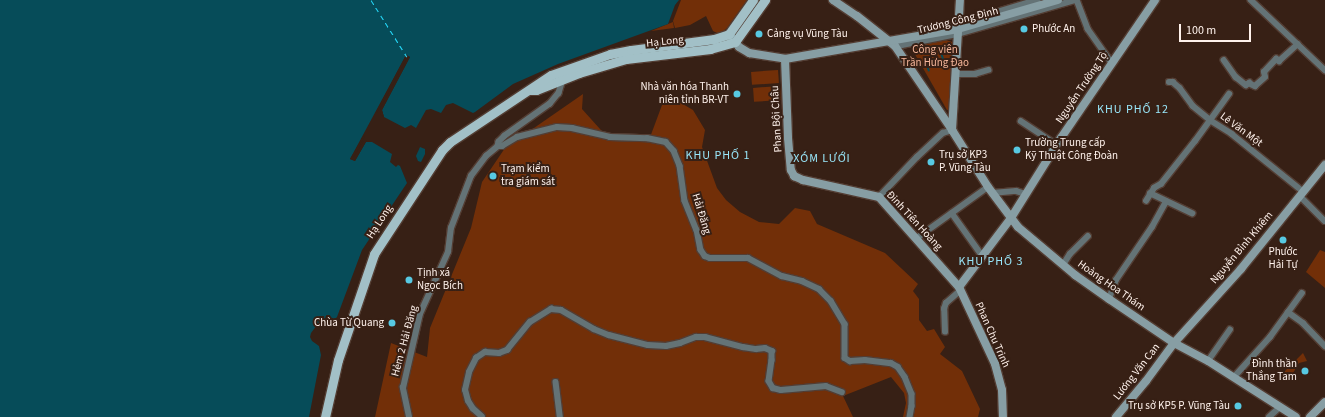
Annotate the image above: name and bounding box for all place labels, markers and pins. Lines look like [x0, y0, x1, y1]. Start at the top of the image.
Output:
place label: Phước An [1032, 22, 1075, 36]
marker: Phước An [1019, 24, 1029, 34]
place label: Cảng vụ Vũng Tàu [767, 27, 848, 41]
marker: Cảng vụ Vũng Tàu [754, 29, 764, 39]
place label: Nhà văn hóa Thanh niên tỉnh BR-VT [641, 81, 729, 107]
marker: Nhà văn hóa Thanh niên tỉnh BR-VT [732, 89, 742, 99]
place label: Trường Trung cấp Kỹ Thuật Công Đoàn [1025, 137, 1118, 163]
marker: Trường Trung cấp Kỹ Thuật Công Đoàn [1012, 145, 1022, 155]
place label: Trụ sở KP3 P. Vũng Tàu [939, 149, 991, 175]
marker: Trụ sở KP3 P. Vũng Tàu [926, 157, 936, 167]
place label: Trạm kiểm tra giám sát [501, 163, 555, 189]
marker: Trạm kiểm tra giám sát [488, 171, 498, 181]
marker: Phước Hải Tự [1278, 235, 1288, 245]
place label: Phước Hải Tự [1268, 246, 1298, 272]
place label: Tịnh xá Ngọc Bích [417, 267, 463, 293]
marker: Tịnh xá Ngọc Bích [404, 275, 414, 285]
place label: Chùa Từ Quang [314, 316, 384, 330]
marker: Chùa Từ Quang [387, 318, 397, 328]
place label: Đình thần Thắng Tam [1246, 358, 1297, 384]
marker: Đình thần Thắng Tam [1300, 366, 1310, 376]
place label: Trụ sở KP5 P. Vũng Tàu [1128, 399, 1230, 413]
marker: Trụ sở KP5 P. Vũng Tàu [1233, 401, 1243, 411]

